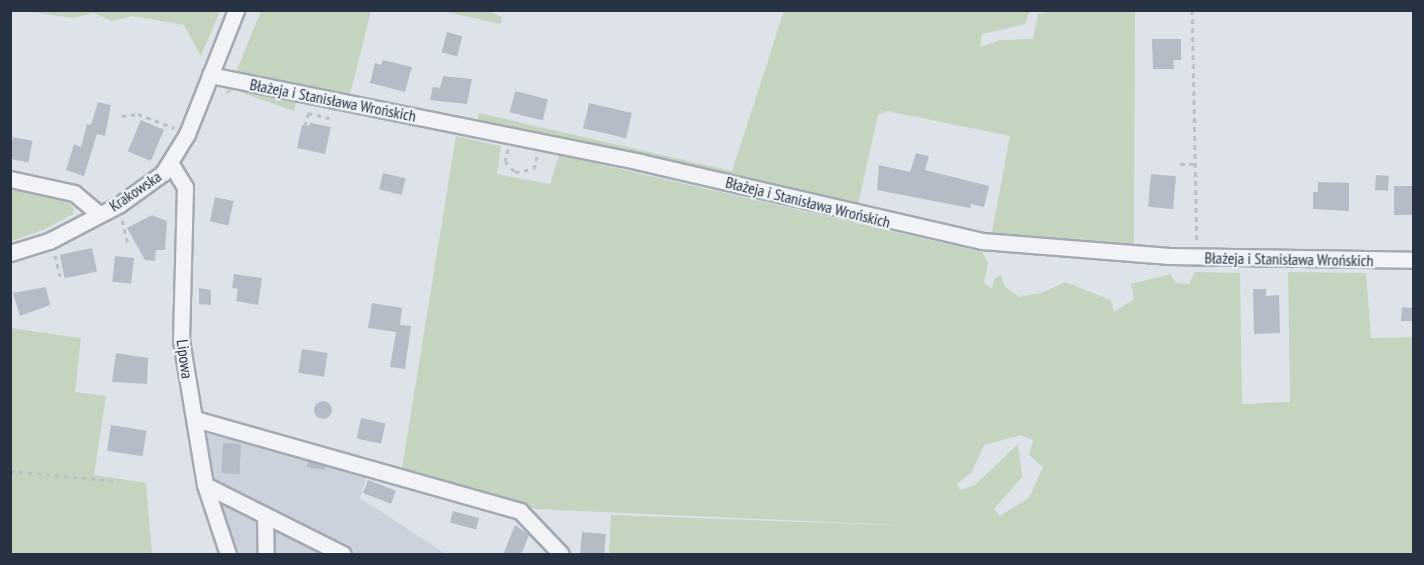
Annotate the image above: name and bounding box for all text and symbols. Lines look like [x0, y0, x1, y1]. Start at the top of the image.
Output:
street label: Błażeja i Stanisława Wrońskich [248, 74, 418, 126]
street label: Krakowska [105, 167, 165, 215]
street label: Błażeja i Stanisława Wrońskich [724, 172, 892, 232]
street label: Błażeja i Stanisława Wrońskich [1204, 248, 1374, 270]
street label: Lipowa [173, 338, 197, 380]

